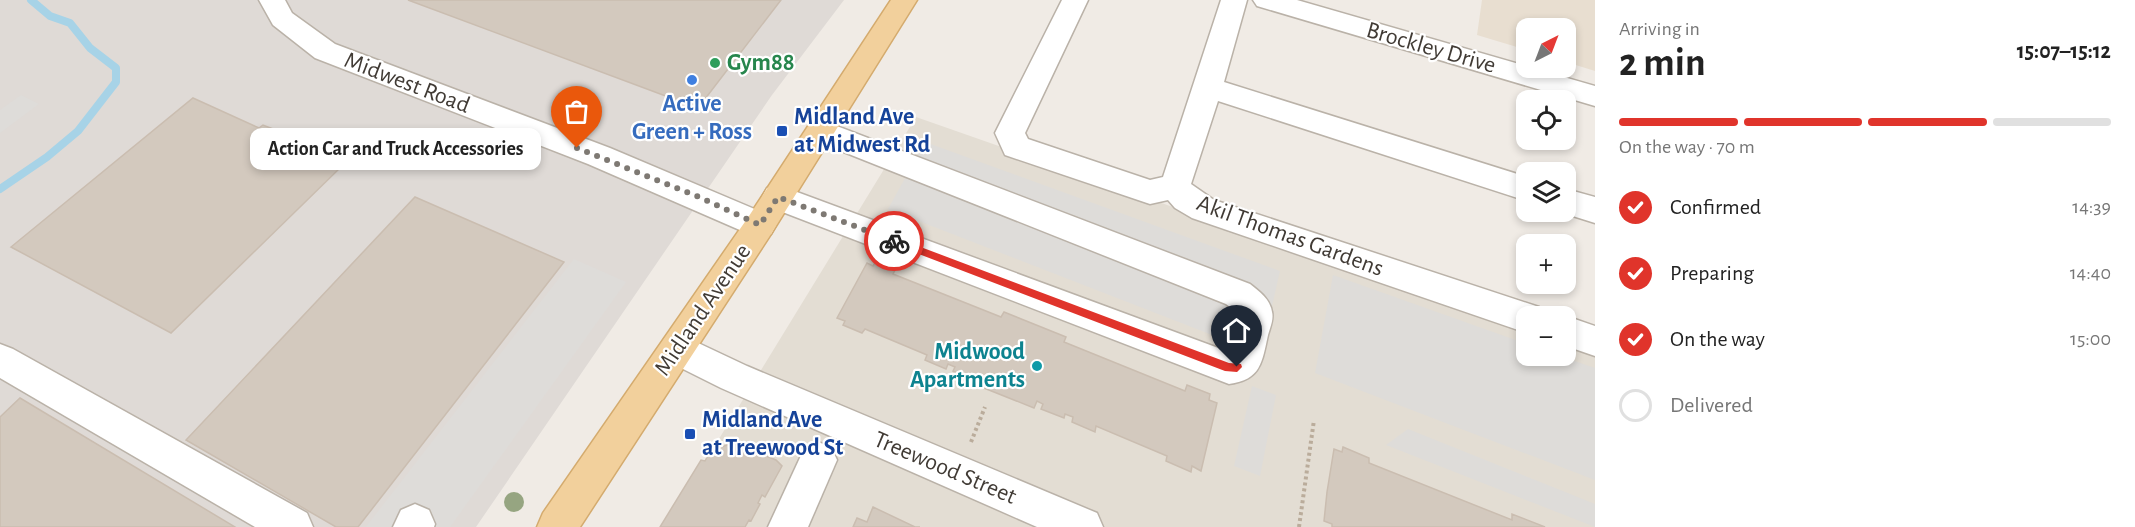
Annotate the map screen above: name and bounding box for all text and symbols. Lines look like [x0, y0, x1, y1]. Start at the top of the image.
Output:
street label: Brockley Drive [1364, 18, 1498, 78]
north arrow [1516, 18, 1576, 78]
map controls [1516, 18, 1576, 366]
text: Arriving in [1619, 19, 1700, 39]
text: 15:07–15:12 [2017, 40, 2111, 62]
text: 2 min [1619, 44, 1706, 83]
street label: Midwest Road [341, 48, 473, 118]
place label: Gym88 [727, 51, 795, 75]
marker: Gym88 [708, 56, 722, 70]
marker: Active Green + Ross [685, 73, 699, 87]
pin [551, 86, 602, 148]
button: locate [1516, 90, 1576, 150]
place label: Active Green + Ross [632, 92, 752, 144]
icon: bag [560, 95, 593, 128]
place label: Midland Ave at Midwest Rd [794, 105, 930, 157]
marker: Midland Ave at Midwest Rd [775, 124, 789, 138]
callout: Action Car and Truck Accessories [250, 127, 541, 169]
text: On the way · 70 m [1619, 137, 1755, 157]
text: Action Car and Truck Accessories [268, 139, 524, 159]
button: layers [1516, 162, 1576, 222]
street label: Akil Thomas Gardens [1193, 191, 1387, 281]
icon: check [1619, 191, 1652, 224]
text: Confirmed [1670, 196, 1761, 218]
text: 14:39 [2072, 197, 2111, 217]
courier [864, 211, 924, 271]
icon: bike [878, 225, 911, 258]
button: + [1516, 234, 1576, 294]
street label: Midland Avenue [650, 240, 756, 380]
icon: check [1619, 257, 1652, 290]
text: Preparing [1670, 262, 1754, 284]
text: 14:40 [2070, 263, 2111, 283]
pin [1211, 305, 1262, 367]
button: − [1516, 306, 1576, 366]
icon: home [1220, 314, 1253, 347]
icon: check [1619, 323, 1652, 356]
text: On the way [1670, 328, 1765, 350]
text: 15:00 [2070, 329, 2111, 349]
place label: Midwood Apartments [910, 340, 1025, 392]
marker: Midwood Apartments [1030, 359, 1044, 373]
text: Delivered [1670, 394, 1753, 416]
place label: Midland Ave at Treewood St [702, 408, 843, 460]
marker: Midland Ave at Treewood St [683, 427, 697, 441]
street label: Treewood Street [870, 427, 1020, 509]

